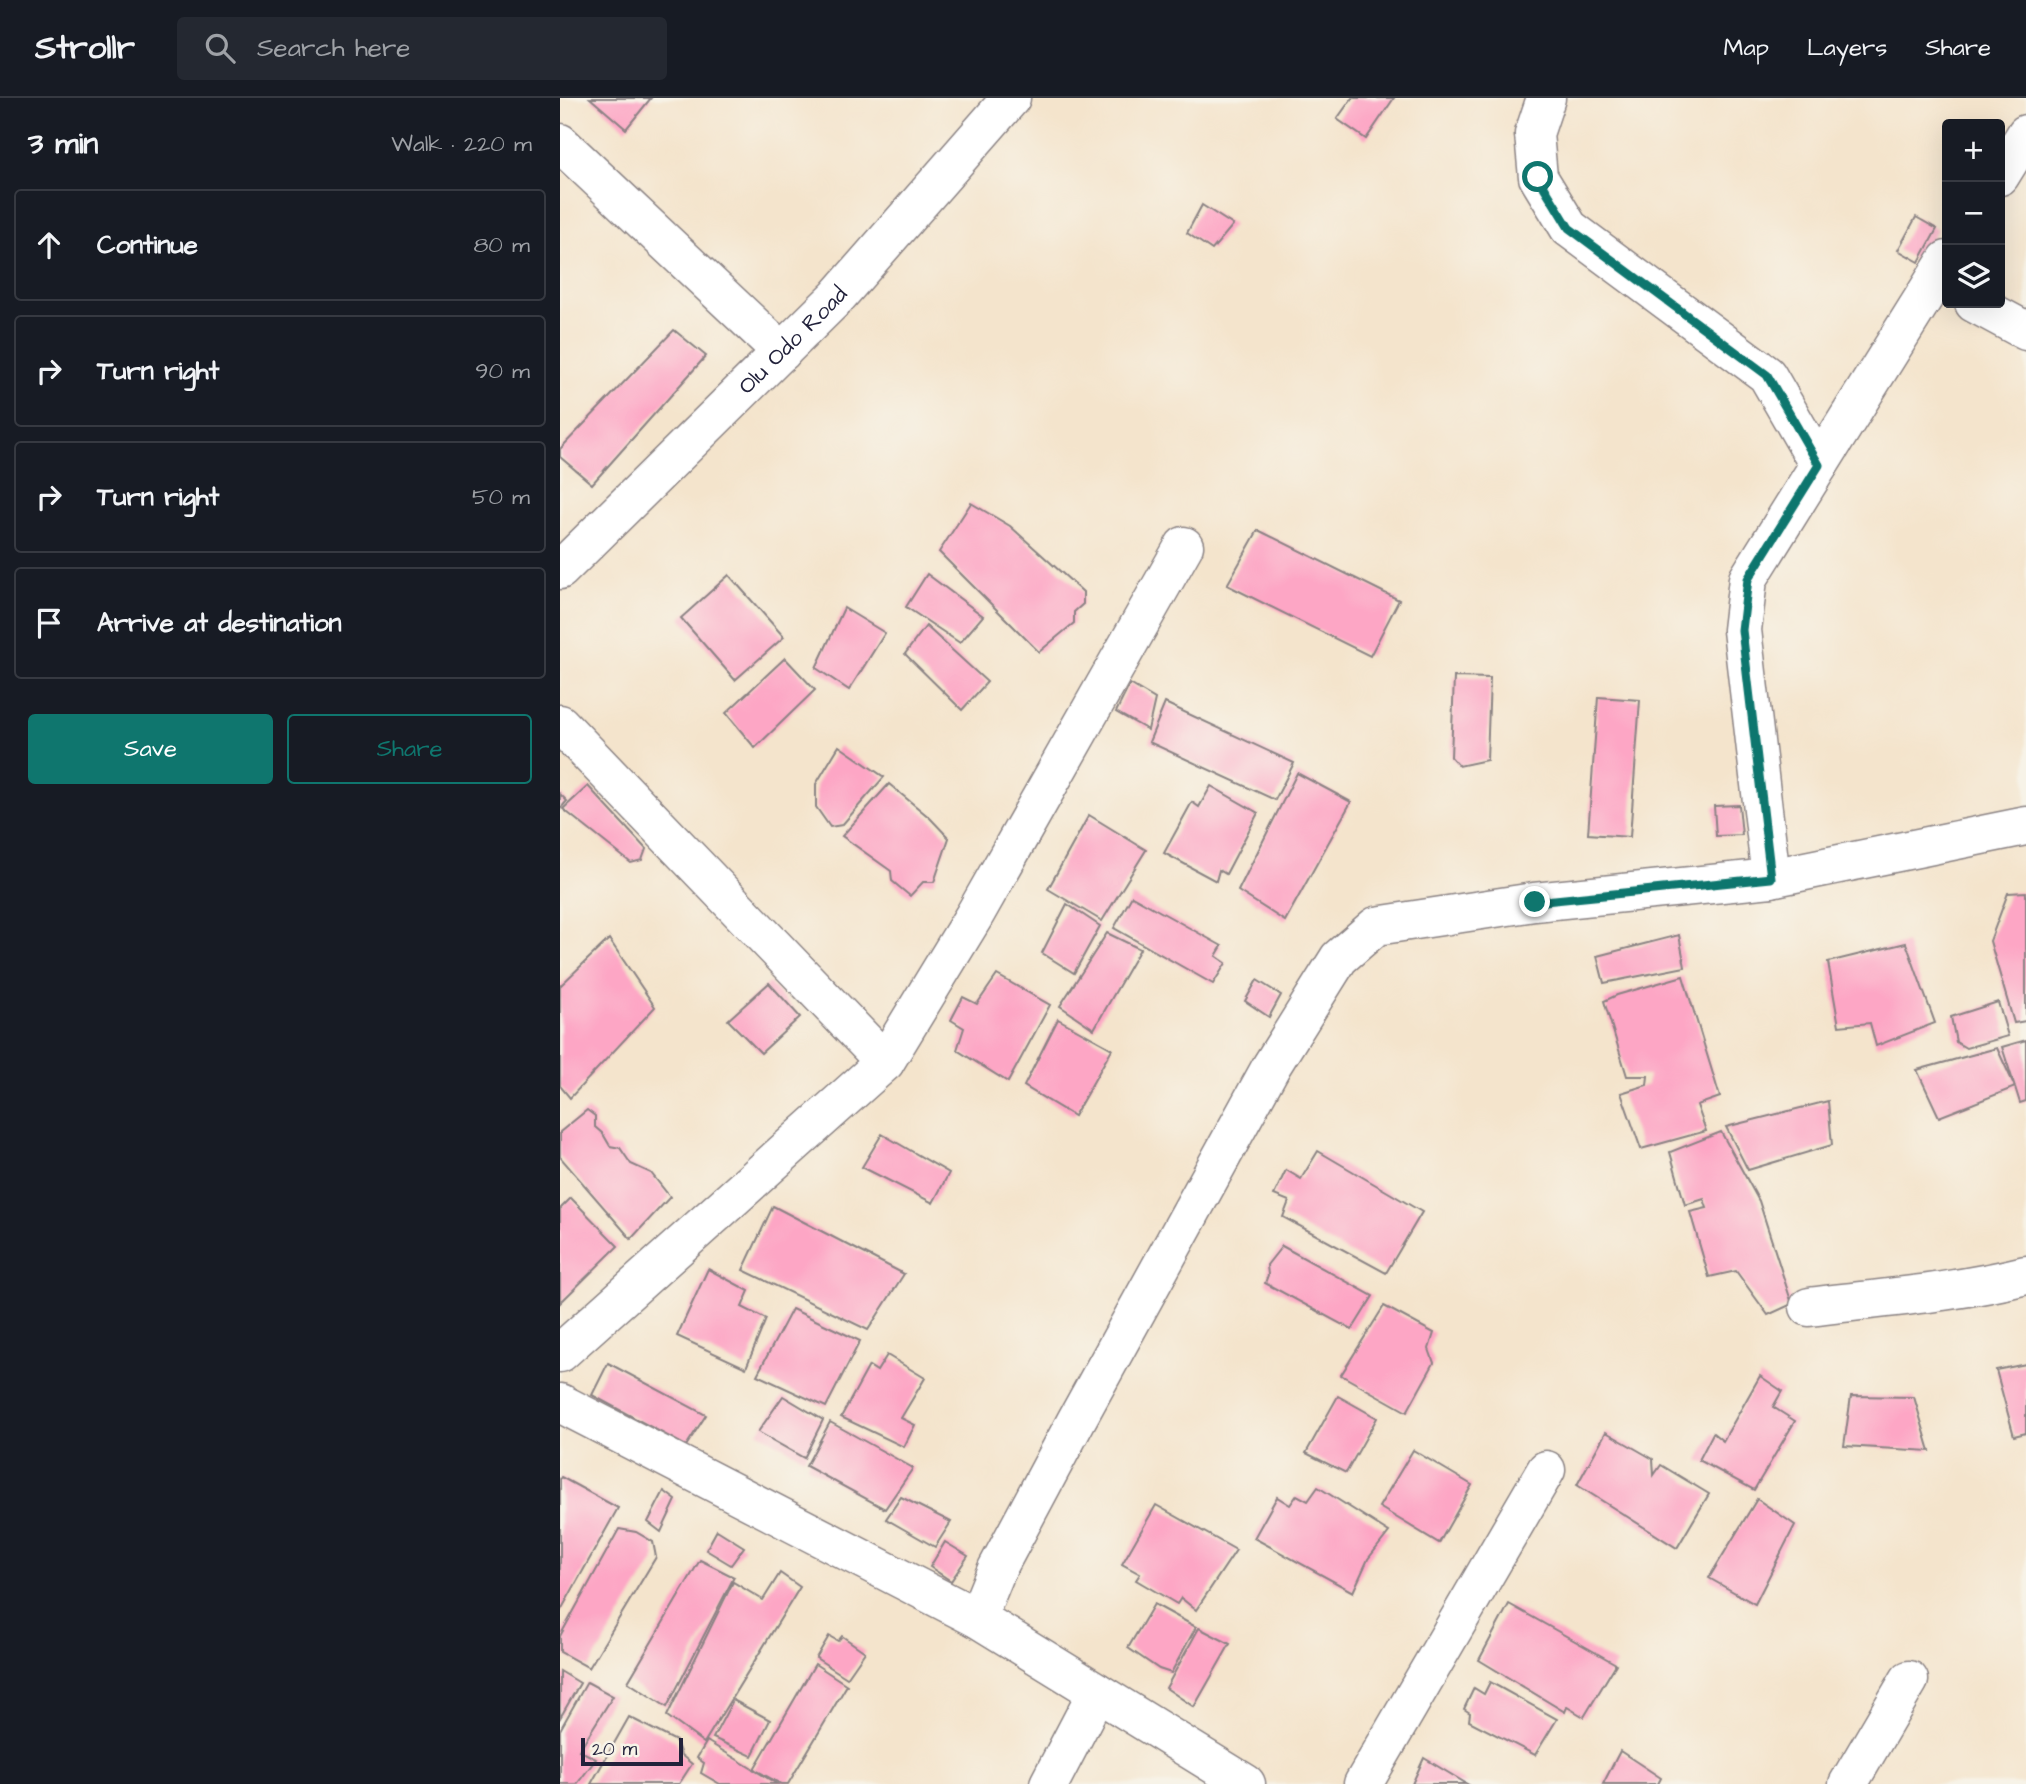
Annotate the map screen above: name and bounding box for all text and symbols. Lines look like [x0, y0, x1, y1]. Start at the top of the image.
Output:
search box [177, 17, 667, 80]
text: Strollr [35, 25, 135, 71]
icon: search [201, 29, 239, 67]
text: Search here [257, 30, 410, 66]
text: Map [1724, 31, 1769, 65]
text: Layers [1807, 31, 1887, 65]
text: Share [1925, 31, 1991, 65]
map controls [1942, 119, 2005, 308]
button: + [1942, 119, 2005, 182]
text: 3 min [28, 123, 98, 165]
text: Walk · 220 m [391, 128, 532, 160]
route start [1522, 161, 1553, 192]
button: − [1942, 182, 2005, 245]
icon: ahead [30, 226, 68, 264]
text: Continue [97, 227, 198, 263]
text: 80 m [473, 229, 530, 261]
button: layers [1942, 245, 2005, 308]
street label: Olu Odo Road [731, 279, 855, 402]
icon: right [30, 352, 68, 390]
text: Turn right [97, 353, 219, 389]
text: 90 m [475, 355, 530, 387]
icon: right [30, 478, 68, 516]
text: Turn right [97, 479, 219, 515]
text: 50 m [472, 481, 530, 513]
icon: arrive [30, 604, 68, 642]
text: Arrive at destination [97, 605, 342, 641]
button: Save [28, 714, 273, 784]
button: Share [287, 714, 532, 784]
route end [1519, 886, 1550, 917]
scale bar [581, 1735, 682, 1767]
text: 20 m [592, 1736, 637, 1763]

